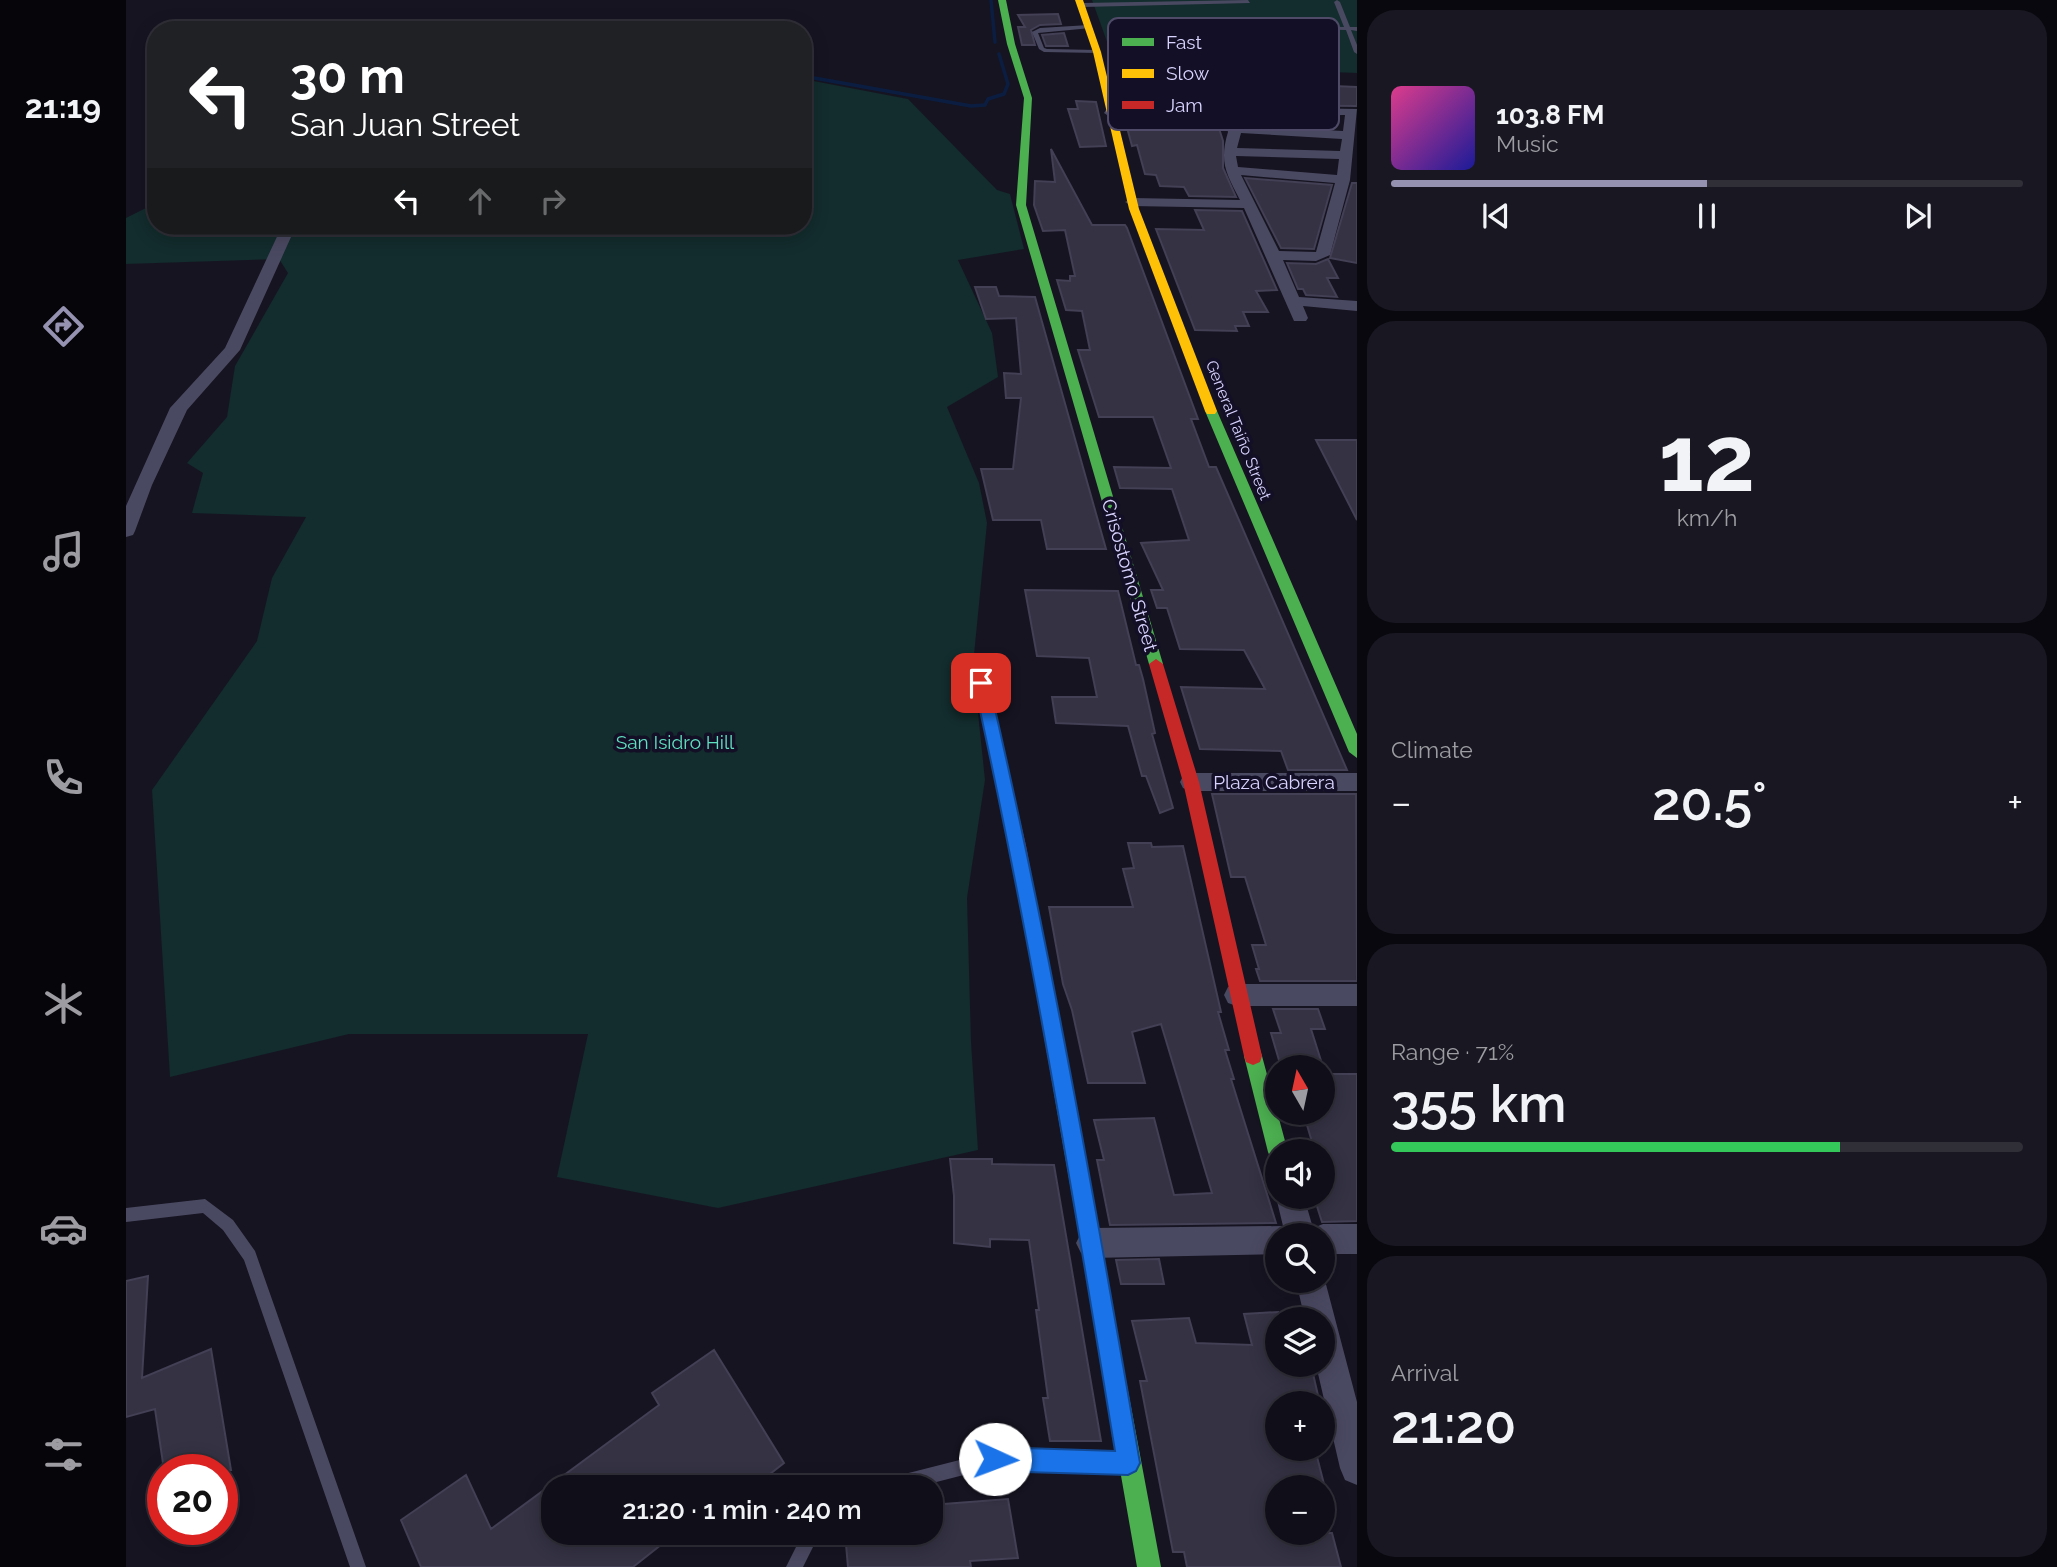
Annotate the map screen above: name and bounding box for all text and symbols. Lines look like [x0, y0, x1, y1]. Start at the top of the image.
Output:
legend [1108, 18, 1339, 130]
text: Fast [1166, 31, 1202, 53]
text: 30 m [290, 47, 405, 104]
icon: left [175, 49, 266, 140]
text: Slow [1166, 62, 1210, 84]
text: 21:19 [25, 88, 101, 125]
text: Jam [1166, 94, 1203, 116]
text: 103.8 FM [1496, 100, 1605, 130]
text: San Juan Street [290, 106, 520, 143]
text: Music [1496, 130, 1559, 157]
icon: left [388, 182, 426, 220]
icon: ahead [461, 182, 499, 220]
icon: right [534, 182, 572, 220]
icon: previous [1477, 197, 1515, 235]
icon: pause [1688, 197, 1726, 235]
icon: next [1899, 197, 1937, 235]
icon: directions [39, 302, 88, 351]
street label: General Taiño Street [1202, 358, 1275, 503]
text: 12 [1659, 405, 1755, 512]
street label: Crisostomo Street [1098, 496, 1162, 654]
text: km/h [1677, 504, 1737, 531]
icon: music [39, 527, 88, 576]
pin [951, 653, 1011, 713]
icon: arrive [962, 664, 1000, 702]
park label: San Isidro Hill [616, 731, 735, 753]
text: Climate [1391, 736, 1473, 763]
icon: phone [39, 753, 88, 802]
street label: Plaza Cabrera [1213, 771, 1335, 793]
text: 20.5° [1652, 771, 1767, 832]
text: − [1391, 780, 1411, 825]
text: + [2007, 780, 2023, 825]
icon: climate [39, 979, 88, 1028]
text: Range · 71% [1391, 1038, 1514, 1065]
north arrow [1265, 1055, 1335, 1125]
map controls [1265, 1055, 1335, 1545]
text: 355 km [1391, 1073, 1566, 1134]
button: sound [1265, 1139, 1335, 1209]
icon: car [39, 1204, 88, 1253]
button: search [1265, 1223, 1335, 1293]
button: layers [1265, 1307, 1335, 1377]
text: Arrival [1391, 1359, 1458, 1386]
button: + [1265, 1391, 1335, 1461]
text: 21:20 [1391, 1394, 1516, 1455]
position arrow [958, 1422, 1032, 1496]
icon: filters [39, 1430, 88, 1479]
speed limit sign: 20 [147, 1454, 238, 1545]
button: − [1265, 1475, 1335, 1545]
text: 21:20 · 1 min · 240 m [622, 1495, 862, 1525]

